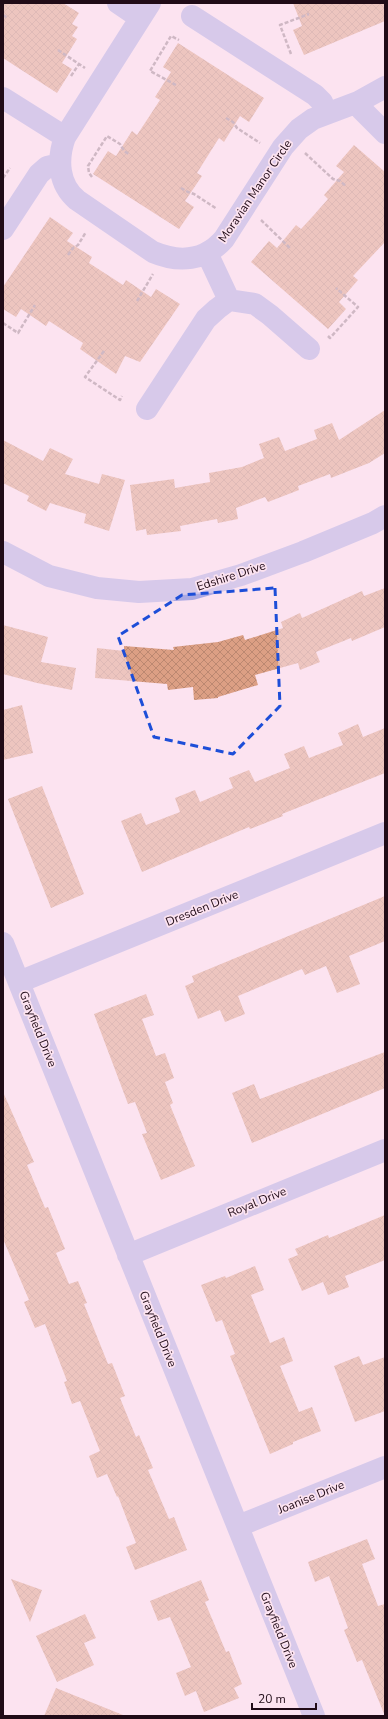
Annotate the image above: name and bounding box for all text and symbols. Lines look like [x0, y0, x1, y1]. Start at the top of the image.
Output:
street label: Moravian Manor Circle [215, 136, 295, 246]
street label: Edshire Drive [195, 557, 267, 595]
street label: Dresden Drive [163, 886, 241, 930]
street label: Grayfield Drive [15, 989, 61, 1069]
street label: Royal Drive [225, 1183, 289, 1221]
street label: Grayfield Drive [135, 1289, 181, 1369]
street label: Joanise Drive [275, 1476, 347, 1518]
street label: Grayfield Drive [256, 1590, 302, 1670]
scale bar [252, 1685, 316, 1711]
text: 20 m [258, 1691, 286, 1707]

